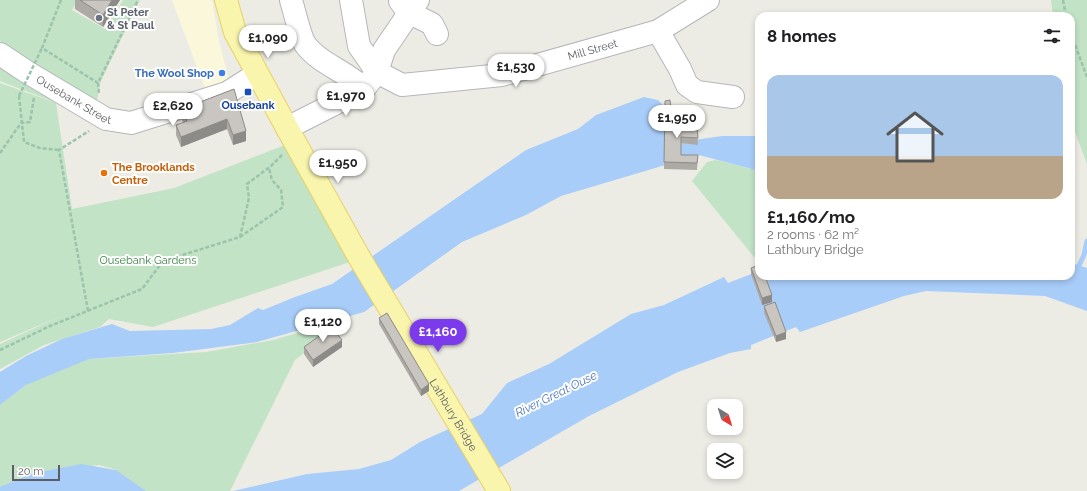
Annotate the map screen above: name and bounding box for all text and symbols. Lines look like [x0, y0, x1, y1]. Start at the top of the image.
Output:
place label: St Peter & St Paul [107, 6, 155, 32]
marker: St Peter & St Paul [94, 13, 104, 23]
pin: £1,090 [235, 25, 301, 59]
icon: filters [1041, 25, 1063, 47]
text: 8 homes [767, 26, 836, 46]
text: £1,090 [248, 30, 288, 45]
street label: Mill Street [566, 37, 619, 63]
pin: £1,530 [483, 54, 549, 88]
text: £1,530 [497, 59, 535, 74]
place label: The Wool Shop [135, 67, 214, 80]
marker: The Wool Shop [217, 68, 227, 78]
street label: Ousebank Street [34, 73, 112, 127]
pin: £1,970 [313, 83, 379, 117]
marker: Ousebank [243, 87, 253, 97]
text: £1,970 [326, 88, 366, 103]
pin: £2,620 [140, 93, 206, 127]
text: £2,620 [153, 98, 193, 113]
place label: Ousebank [221, 99, 275, 112]
icon: home [879, 101, 951, 173]
pin: £1,950 [644, 105, 710, 139]
text: £1,950 [657, 110, 697, 125]
pin: £1,950 [305, 150, 371, 184]
text: £1,950 [318, 155, 358, 170]
place label: The Brooklands Centre [112, 161, 195, 187]
marker: The Brooklands Centre [99, 168, 109, 178]
text: £1,160/mo [767, 207, 855, 227]
text: 2 rooms · 62 m² [767, 227, 859, 242]
text: Lathbury Bridge [767, 242, 864, 257]
park label: Ousebank Gardens [100, 254, 197, 267]
pin: £1,120 [290, 309, 356, 343]
text: £1,120 [304, 314, 342, 329]
pin: £1,160 [405, 319, 471, 353]
text: £1,160 [419, 324, 457, 339]
water label: River Great Ouse [513, 368, 600, 420]
street label: Lathbury Bridge [426, 377, 480, 454]
north arrow [707, 399, 743, 435]
map controls [707, 399, 743, 479]
button: layers [707, 443, 743, 479]
scale bar [12, 463, 60, 482]
text: 20 m [18, 465, 43, 478]

